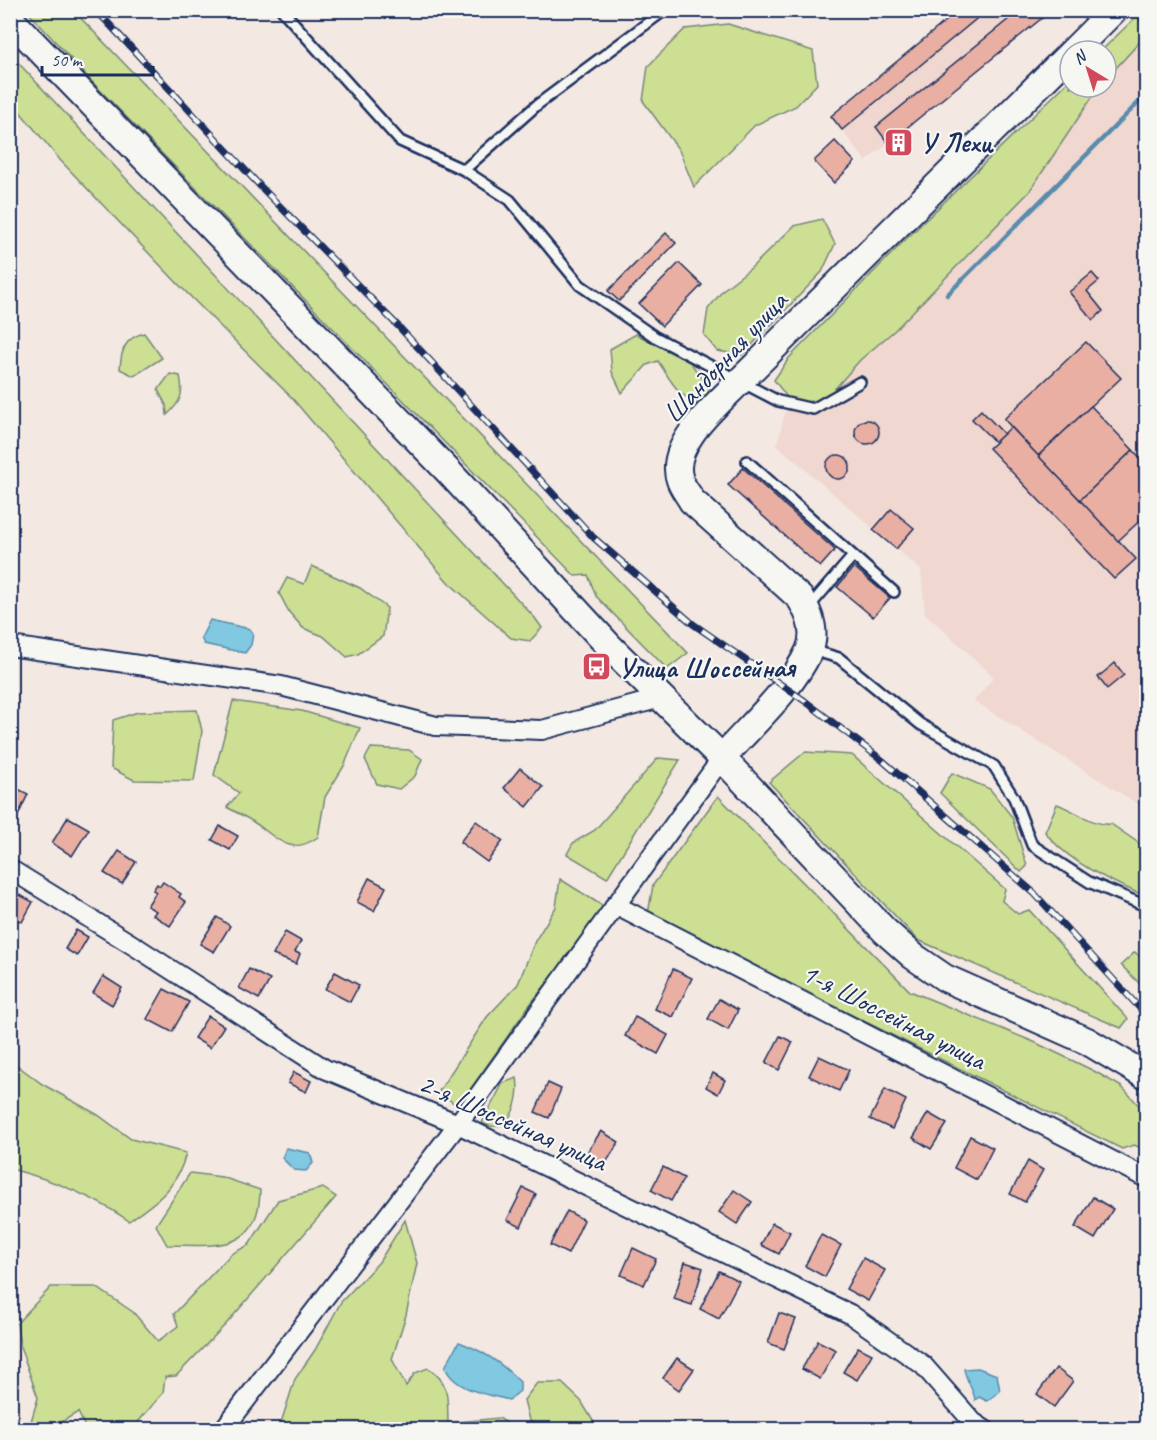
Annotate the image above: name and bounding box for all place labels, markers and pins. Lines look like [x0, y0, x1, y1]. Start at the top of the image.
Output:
place label: У Лехи [920, 125, 994, 160]
building icon: У Лехи [883, 126, 915, 158]
place label: Улица Шоссейная [618, 650, 797, 685]
bus stop icon: Улица Шоссейная [581, 651, 613, 683]

